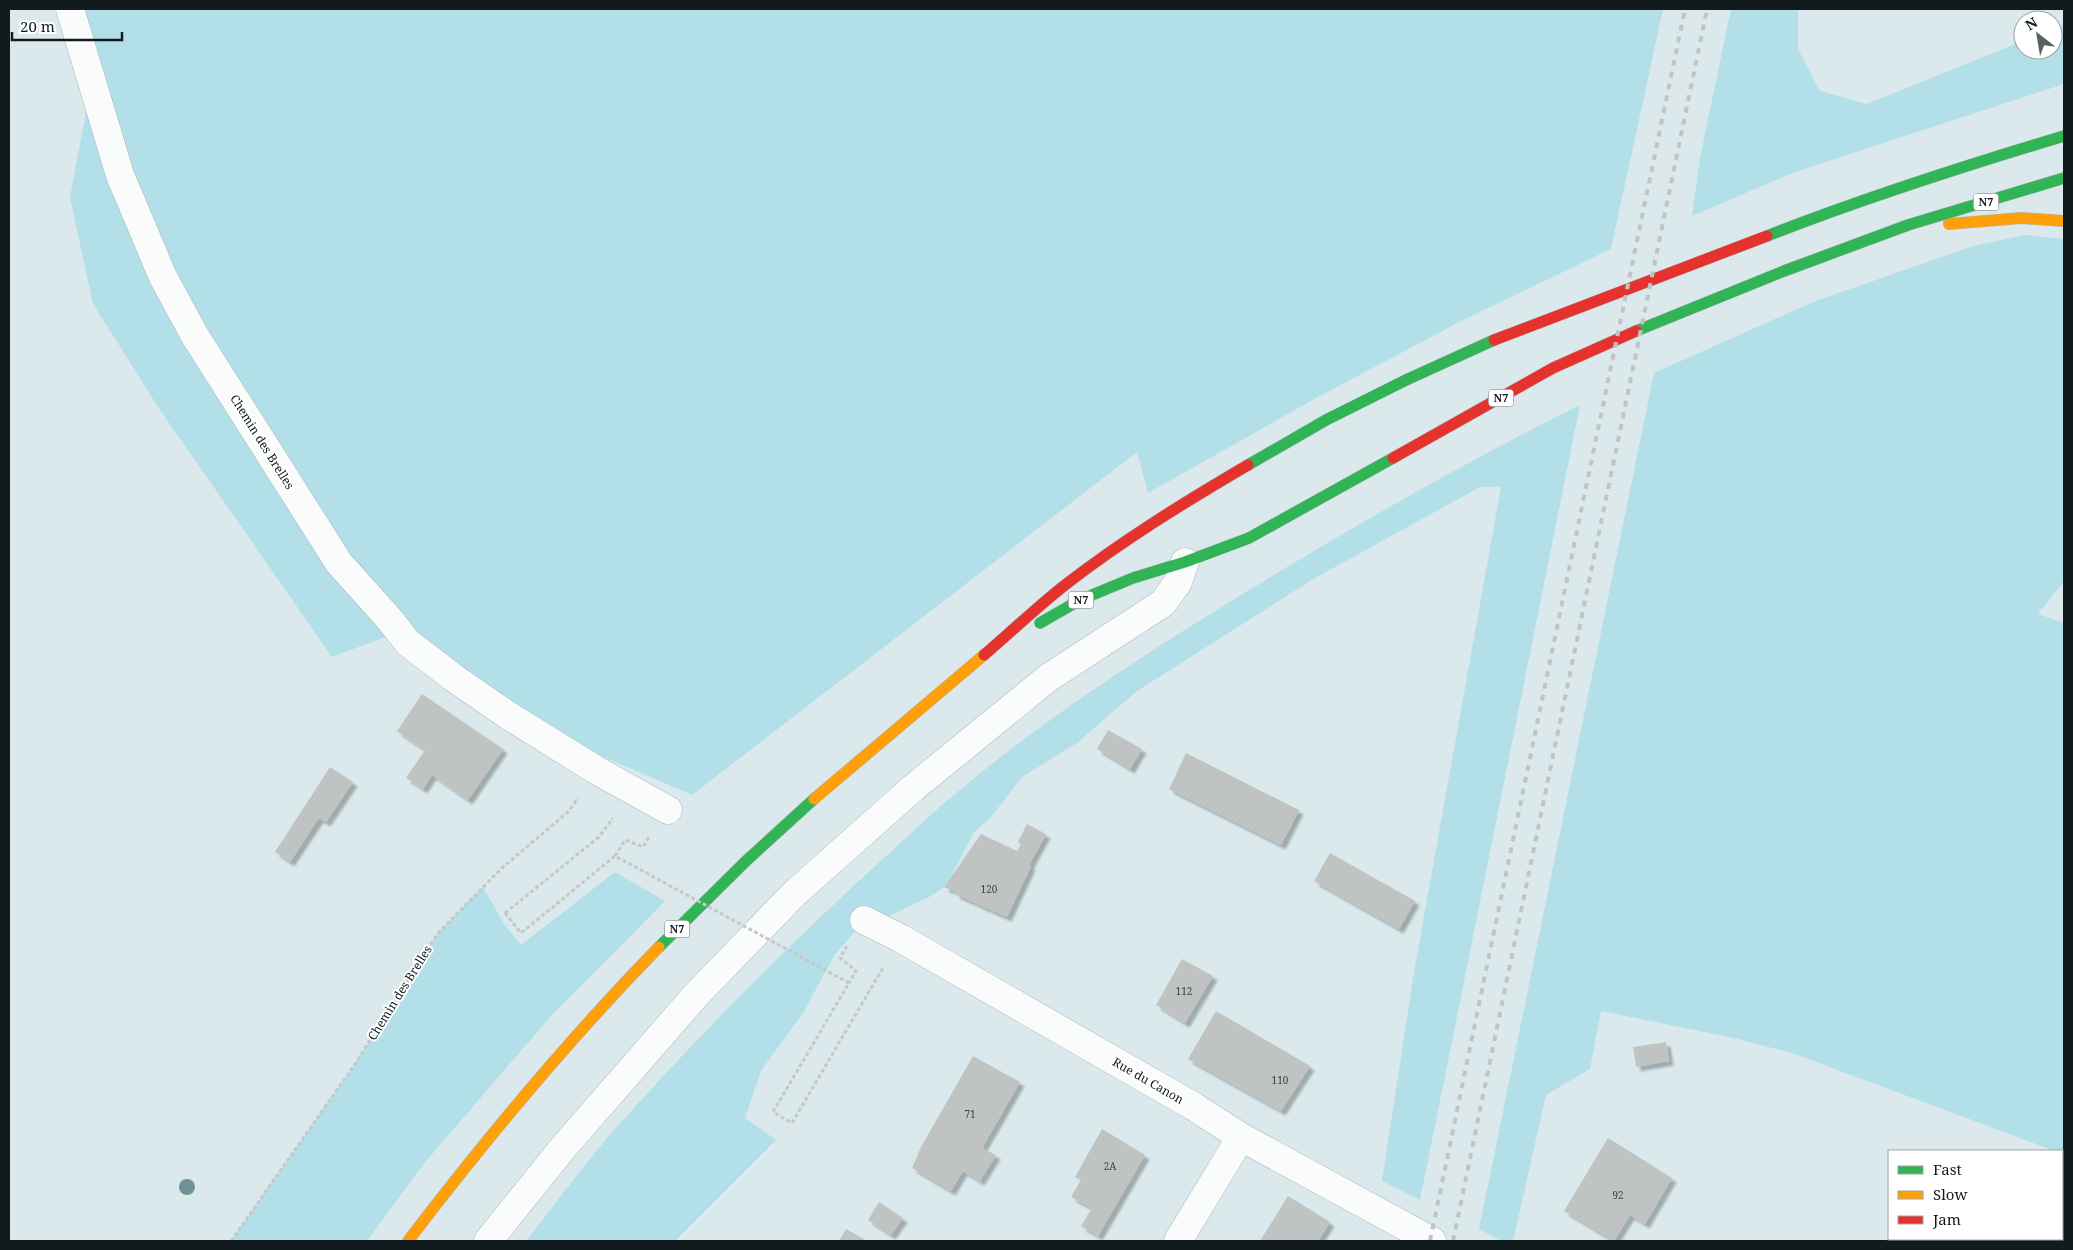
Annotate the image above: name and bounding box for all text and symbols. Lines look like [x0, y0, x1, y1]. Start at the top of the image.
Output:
scale bar [12, 10, 122, 42]
north arrow [2013, 10, 2063, 60]
text: N [2021, 12, 2041, 34]
text: 20 m [20, 16, 55, 36]
road number: N7 [1974, 193, 1998, 210]
road number: N7 [1488, 389, 1514, 406]
street label: Chemin des Brelles [226, 391, 299, 492]
road number: N7 [1068, 592, 1094, 608]
house number: 120 [981, 882, 998, 896]
road number: N7 [664, 921, 690, 938]
street label: Chemin des Brelles [363, 942, 436, 1043]
house number: 112 [1176, 984, 1192, 998]
street label: Rue du Canon [1110, 1053, 1187, 1108]
house number: 110 [1272, 1073, 1289, 1087]
house number: 71 [964, 1107, 976, 1121]
legend [1888, 1150, 2063, 1240]
house number: 2A [1104, 1159, 1117, 1173]
text: Fast [1933, 1159, 1962, 1179]
text: Slow [1933, 1184, 1967, 1204]
house number: 92 [1612, 1188, 1624, 1202]
text: Jam [1932, 1209, 1961, 1229]

